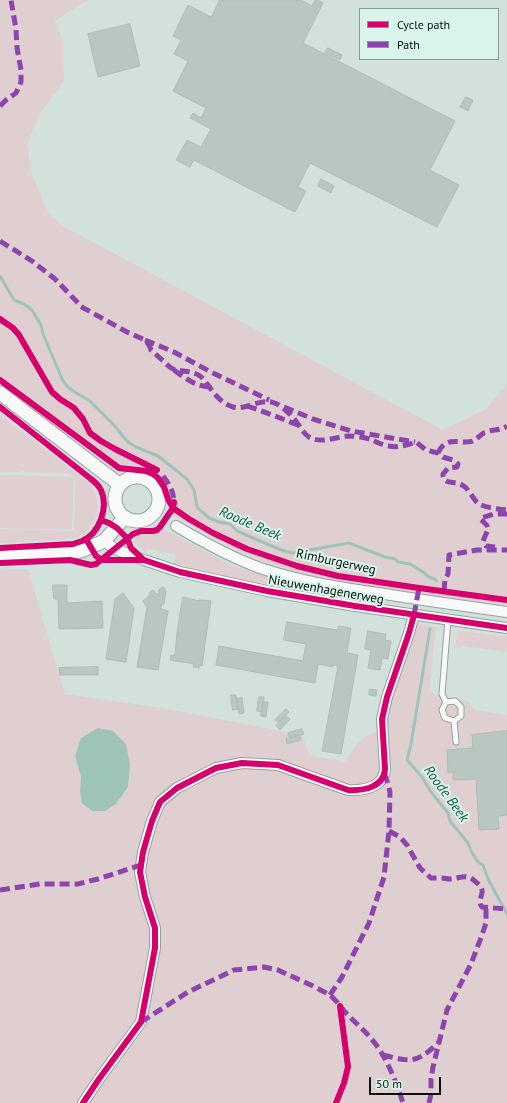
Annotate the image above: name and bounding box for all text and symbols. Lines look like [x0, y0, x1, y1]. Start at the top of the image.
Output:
legend [359, 8, 499, 60]
text: Cycle path [397, 17, 450, 32]
text: Path [397, 37, 420, 52]
water label: Roode Beek [216, 503, 284, 545]
street label: Rimburgerweg [295, 546, 377, 578]
street label: Nieuwenhagenerweg [267, 572, 385, 608]
water label: Roode Beek [420, 762, 472, 826]
scale bar [371, 1069, 443, 1095]
text: 50 m [376, 1076, 402, 1091]

